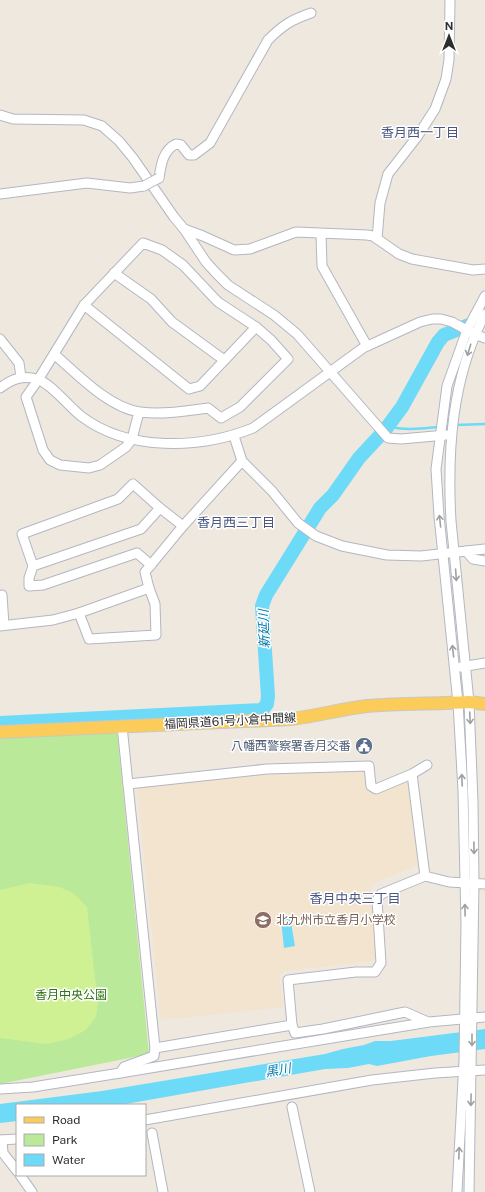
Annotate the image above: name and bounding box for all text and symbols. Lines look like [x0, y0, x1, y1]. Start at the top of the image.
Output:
north arrow [429, 16, 469, 56]
text: N [445, 20, 453, 32]
district label: 香月西一丁目 [381, 125, 459, 140]
one-way arrow [465, 343, 472, 356]
district label: 香月西三丁目 [197, 515, 275, 530]
one-way arrow [436, 515, 444, 528]
one-way arrow [452, 568, 459, 581]
water label: 新延川 [256, 607, 272, 649]
one-way arrow [450, 645, 457, 658]
street label: 福岡県道61号小倉中間線 [164, 711, 296, 731]
one-way arrow [466, 711, 473, 724]
public building icon: 八幡西警察署香月交番 [354, 736, 374, 756]
place label: 八幡西警察署香月交番 [231, 739, 351, 753]
one-way arrow [459, 774, 466, 787]
one-way arrow [470, 841, 477, 854]
district label: 香月中央三丁目 [309, 891, 401, 906]
one-way arrow [461, 904, 469, 917]
school or university icon: 北九州市立香月小学校 [253, 910, 273, 930]
place label: 北九州市立香月小学校 [276, 913, 396, 927]
park label: 香月中央公園 [35, 988, 107, 1002]
one-way arrow [468, 1033, 476, 1046]
water label: 黒川 [264, 1060, 294, 1080]
one-way arrow [467, 1093, 474, 1106]
legend [16, 1104, 146, 1176]
text: Road [52, 1113, 80, 1127]
text: Park [52, 1133, 78, 1147]
one-way arrow [455, 1147, 462, 1160]
text: Water [52, 1153, 86, 1167]

